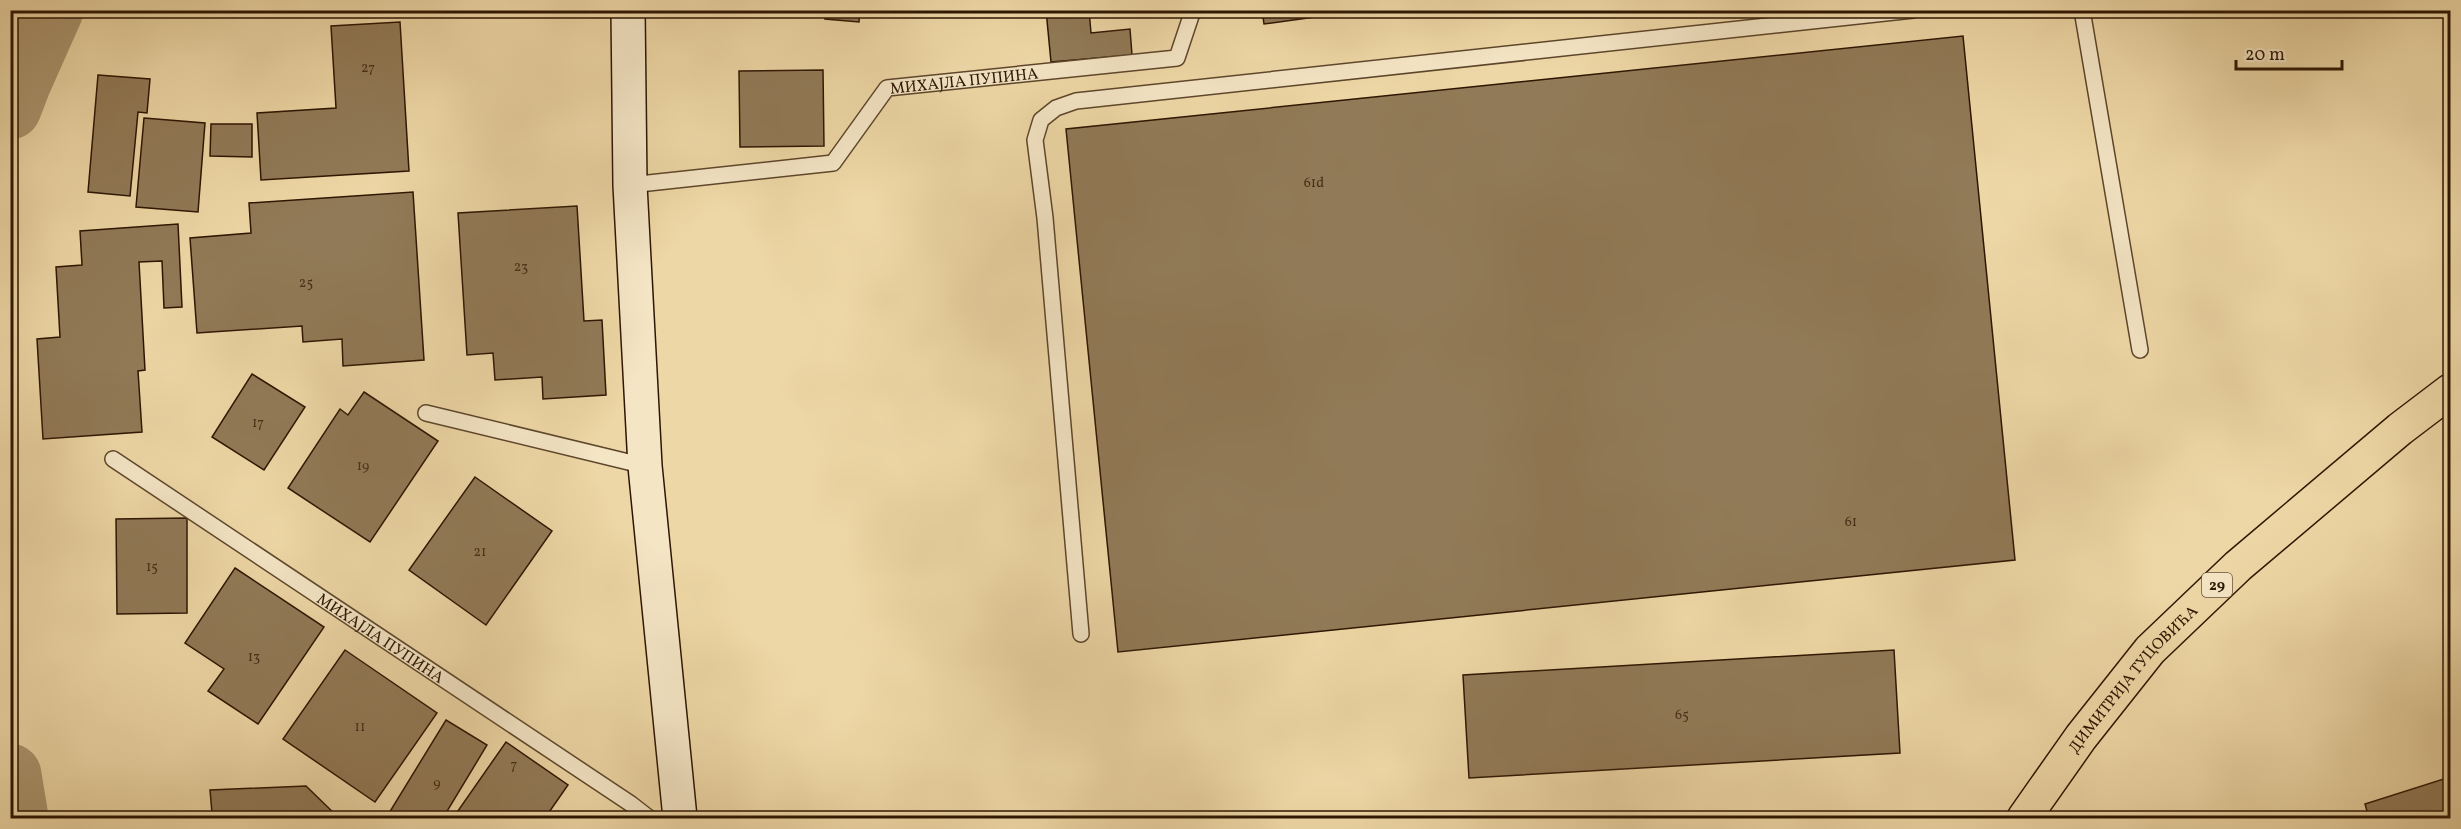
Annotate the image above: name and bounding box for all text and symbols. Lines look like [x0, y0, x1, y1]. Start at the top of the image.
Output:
scale bar [2236, 33, 2342, 71]
text: 20 m [2245, 43, 2285, 68]
house number: 27 [361, 59, 375, 78]
street label: МИХАЈЛА ПУПИНА [889, 63, 1039, 101]
house number: 61d [1304, 174, 1324, 193]
house number: 23 [514, 258, 528, 277]
house number: 25 [299, 274, 313, 293]
house number: 17 [252, 414, 264, 433]
house number: 19 [357, 457, 369, 476]
house number: 61 [1845, 513, 1857, 532]
house number: 21 [474, 543, 486, 562]
house number: 15 [146, 558, 158, 577]
road number: 29 [2202, 573, 2232, 597]
street label: МИХАЈЛА ПУПИНА [312, 589, 448, 690]
street label: ДИМИТРИЈА ТУЦОВИЋА [2064, 601, 2204, 758]
house number: 13 [248, 648, 260, 667]
house number: 65 [1675, 706, 1689, 725]
house number: 11 [355, 718, 365, 737]
house number: 7 [511, 756, 518, 775]
house number: 9 [433, 774, 441, 793]

